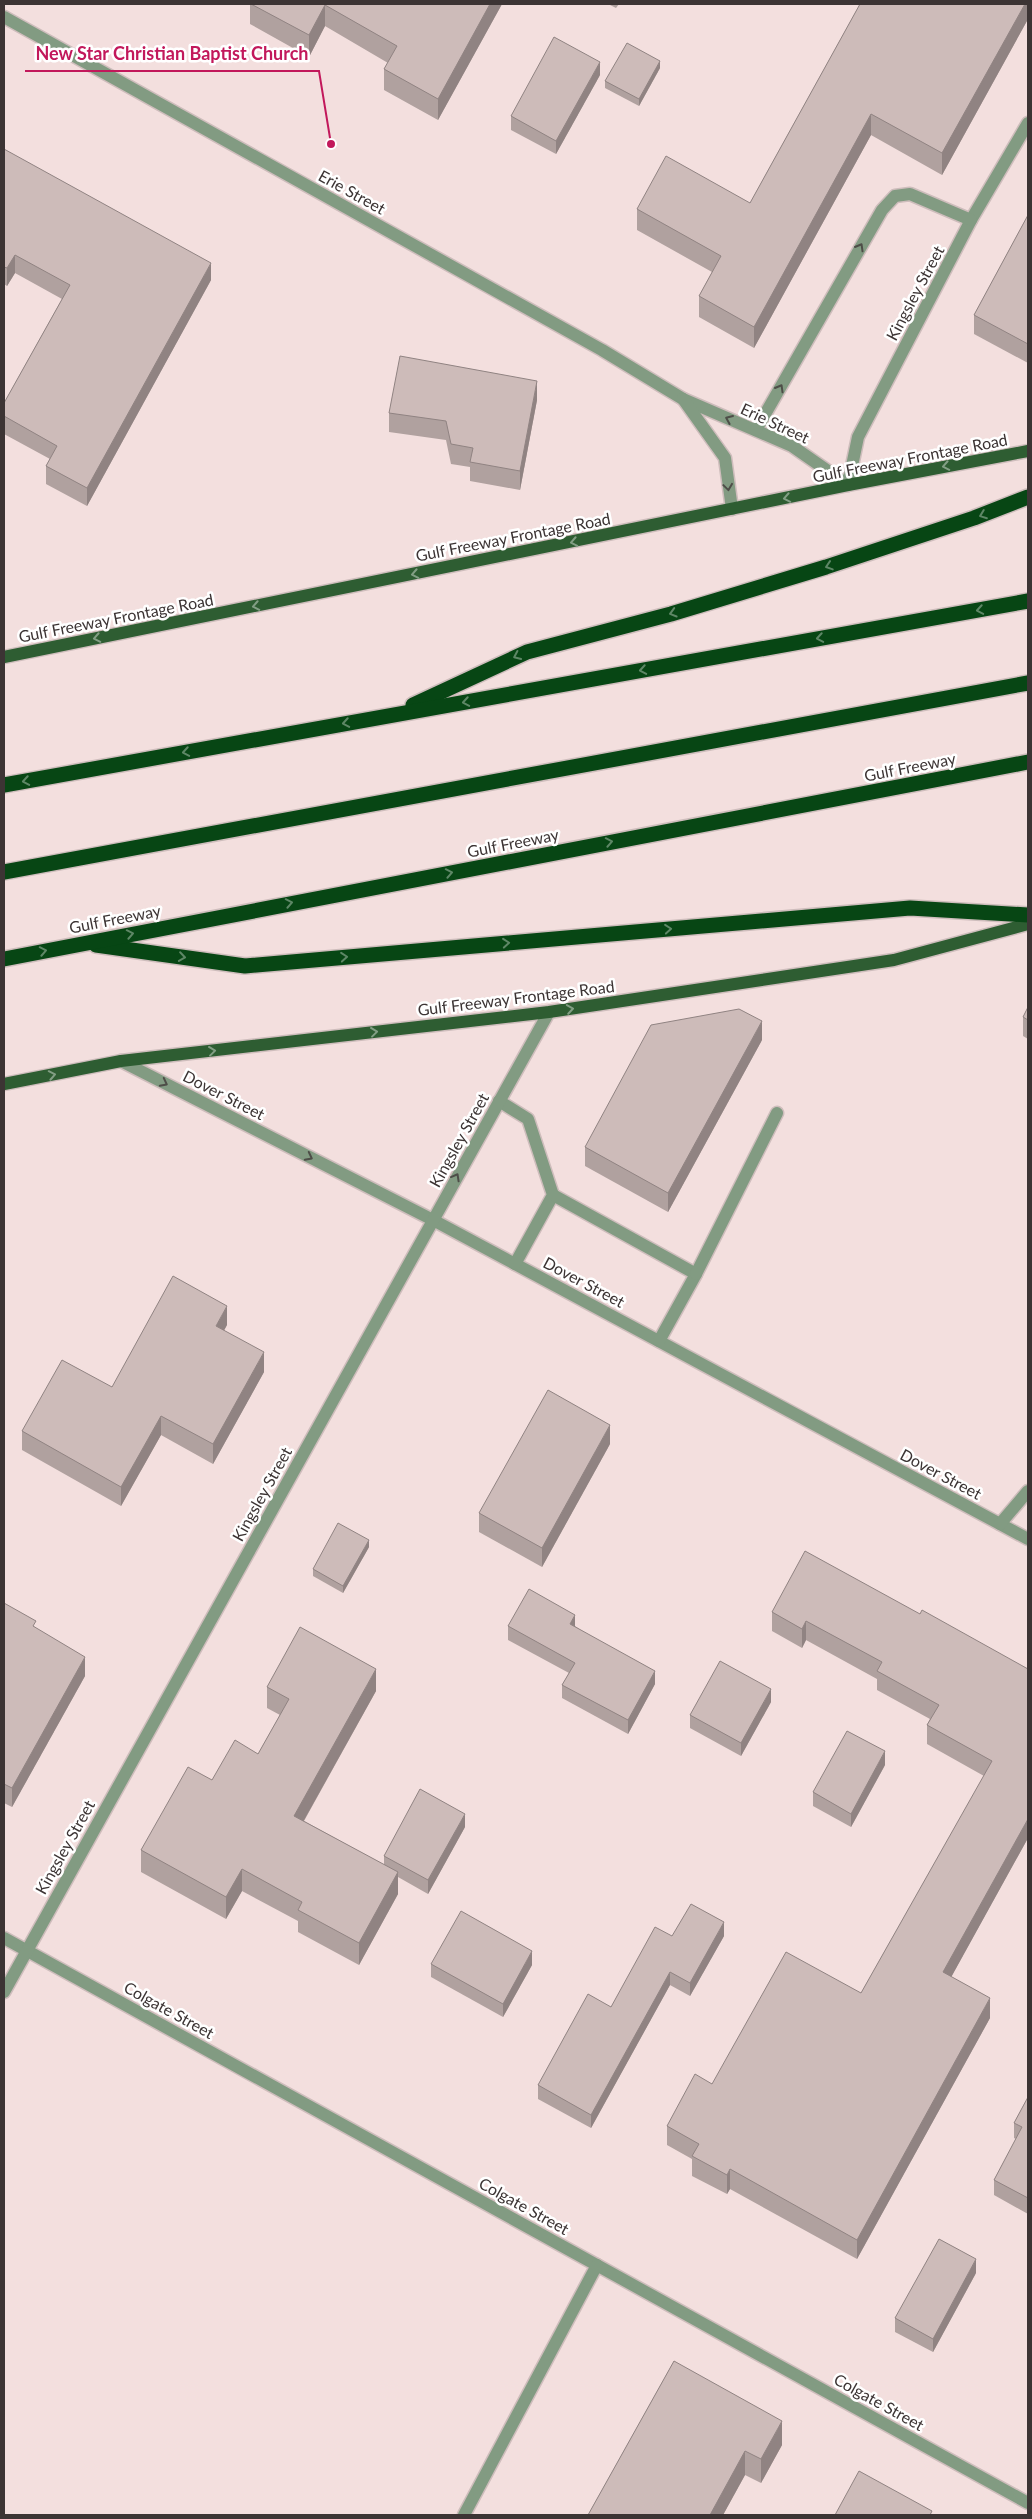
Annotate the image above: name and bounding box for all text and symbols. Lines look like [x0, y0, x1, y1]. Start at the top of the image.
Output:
callout: New Star Christian Baptist Church [25, 38, 319, 71]
text: New Star Christian Baptist Church [35, 42, 309, 64]
street label: Erie Street [316, 165, 389, 218]
street label: Kingsley Street [882, 242, 948, 343]
one-way arrow [854, 243, 864, 252]
one-way arrow [774, 385, 784, 394]
street label: Erie Street [738, 398, 813, 447]
one-way arrow [725, 415, 734, 426]
street label: Gulf Freeway Frontage Road [811, 429, 1009, 486]
one-way arrow [942, 461, 950, 471]
one-way arrow [722, 483, 733, 491]
one-way arrow [782, 493, 791, 503]
street label: Gulf Freeway Frontage Road [414, 508, 612, 565]
one-way arrow [979, 508, 988, 519]
one-way arrow [570, 536, 579, 546]
one-way arrow [825, 560, 833, 570]
one-way arrow [411, 568, 419, 579]
street label: Gulf Freeway Frontage Road [17, 589, 215, 646]
one-way arrow [251, 600, 260, 611]
one-way arrow [976, 604, 985, 615]
one-way arrow [669, 607, 678, 617]
one-way arrow [92, 633, 101, 643]
one-way arrow [816, 633, 825, 643]
one-way arrow [513, 650, 522, 661]
one-way arrow [639, 665, 647, 675]
one-way arrow [461, 696, 470, 706]
one-way arrow [341, 718, 350, 728]
one-way arrow [181, 746, 190, 757]
street label: Gulf Freeway [863, 748, 958, 785]
one-way arrow [21, 775, 30, 785]
street label: Gulf Freeway [466, 824, 561, 861]
one-way arrow [604, 838, 613, 848]
one-way arrow [445, 868, 453, 879]
one-way arrow [285, 899, 294, 909]
street label: Gulf Freeway [68, 900, 163, 937]
one-way arrow [664, 924, 672, 935]
one-way arrow [125, 929, 134, 940]
one-way arrow [502, 938, 510, 949]
one-way arrow [38, 946, 47, 957]
one-way arrow [179, 951, 187, 962]
one-way arrow [340, 952, 348, 963]
street label: Gulf Freeway Frontage Road [416, 976, 615, 1019]
one-way arrow [565, 1004, 574, 1014]
one-way arrow [370, 1027, 378, 1038]
one-way arrow [208, 1046, 216, 1057]
street label: Dover Street [180, 1066, 268, 1123]
one-way arrow [47, 1070, 56, 1080]
one-way arrow [159, 1077, 168, 1087]
street label: Kingsley Street [425, 1089, 492, 1190]
one-way arrow [304, 1151, 313, 1161]
one-way arrow [450, 1173, 460, 1182]
street label: Dover Street [540, 1252, 628, 1311]
street label: Kingsley Street [228, 1443, 295, 1544]
street label: Dover Street [897, 1444, 985, 1503]
street label: Kingsley Street [31, 1796, 98, 1897]
street label: Colgate Street [121, 1977, 218, 2042]
street label: Colgate Street [476, 2173, 573, 2238]
street label: Colgate Street [831, 2369, 928, 2434]

